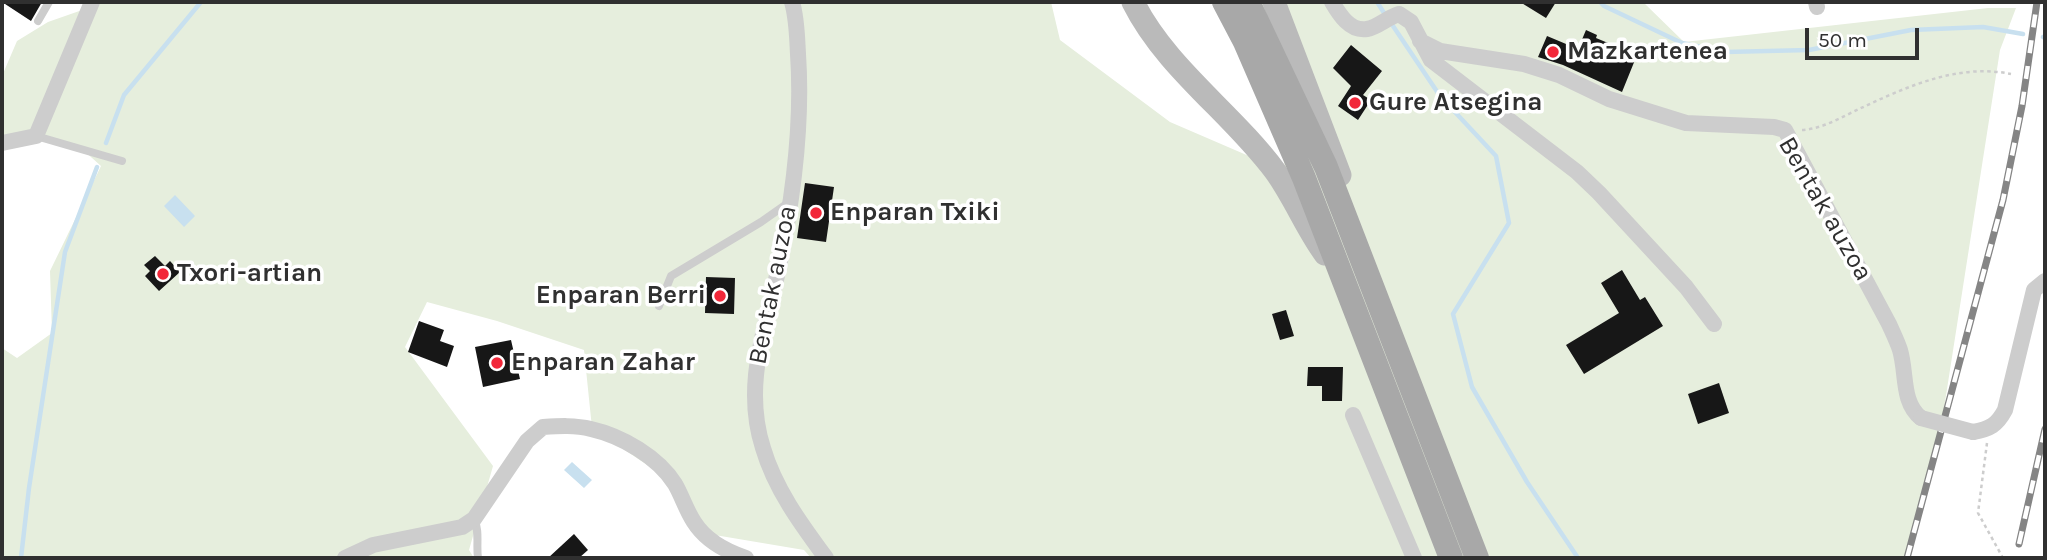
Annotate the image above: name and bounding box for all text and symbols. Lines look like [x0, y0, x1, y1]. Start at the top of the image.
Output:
scale bar [1809, 14, 1923, 58]
text: 50 m [1818, 28, 1867, 52]
place label: Mazkartenea [1567, 36, 1728, 68]
marker: Mazkartenea [1545, 44, 1561, 60]
place label: Gure Atsegina [1369, 87, 1543, 119]
marker: Gure Atsegina [1347, 95, 1363, 111]
street label: Bentak auzoa [1771, 131, 1879, 287]
place label: Enparan Txiki [830, 197, 1000, 229]
street label: Bentak auzoa [742, 203, 804, 367]
marker: Enparan Txiki [808, 205, 824, 221]
place label: Txori-artian [177, 258, 322, 290]
marker: Txori-artian [155, 266, 171, 282]
place label: Enparan Berri [536, 280, 706, 312]
marker: Enparan Berri [712, 288, 728, 304]
place label: Enparan Zahar [511, 347, 695, 379]
marker: Enparan Zahar [489, 355, 505, 371]

